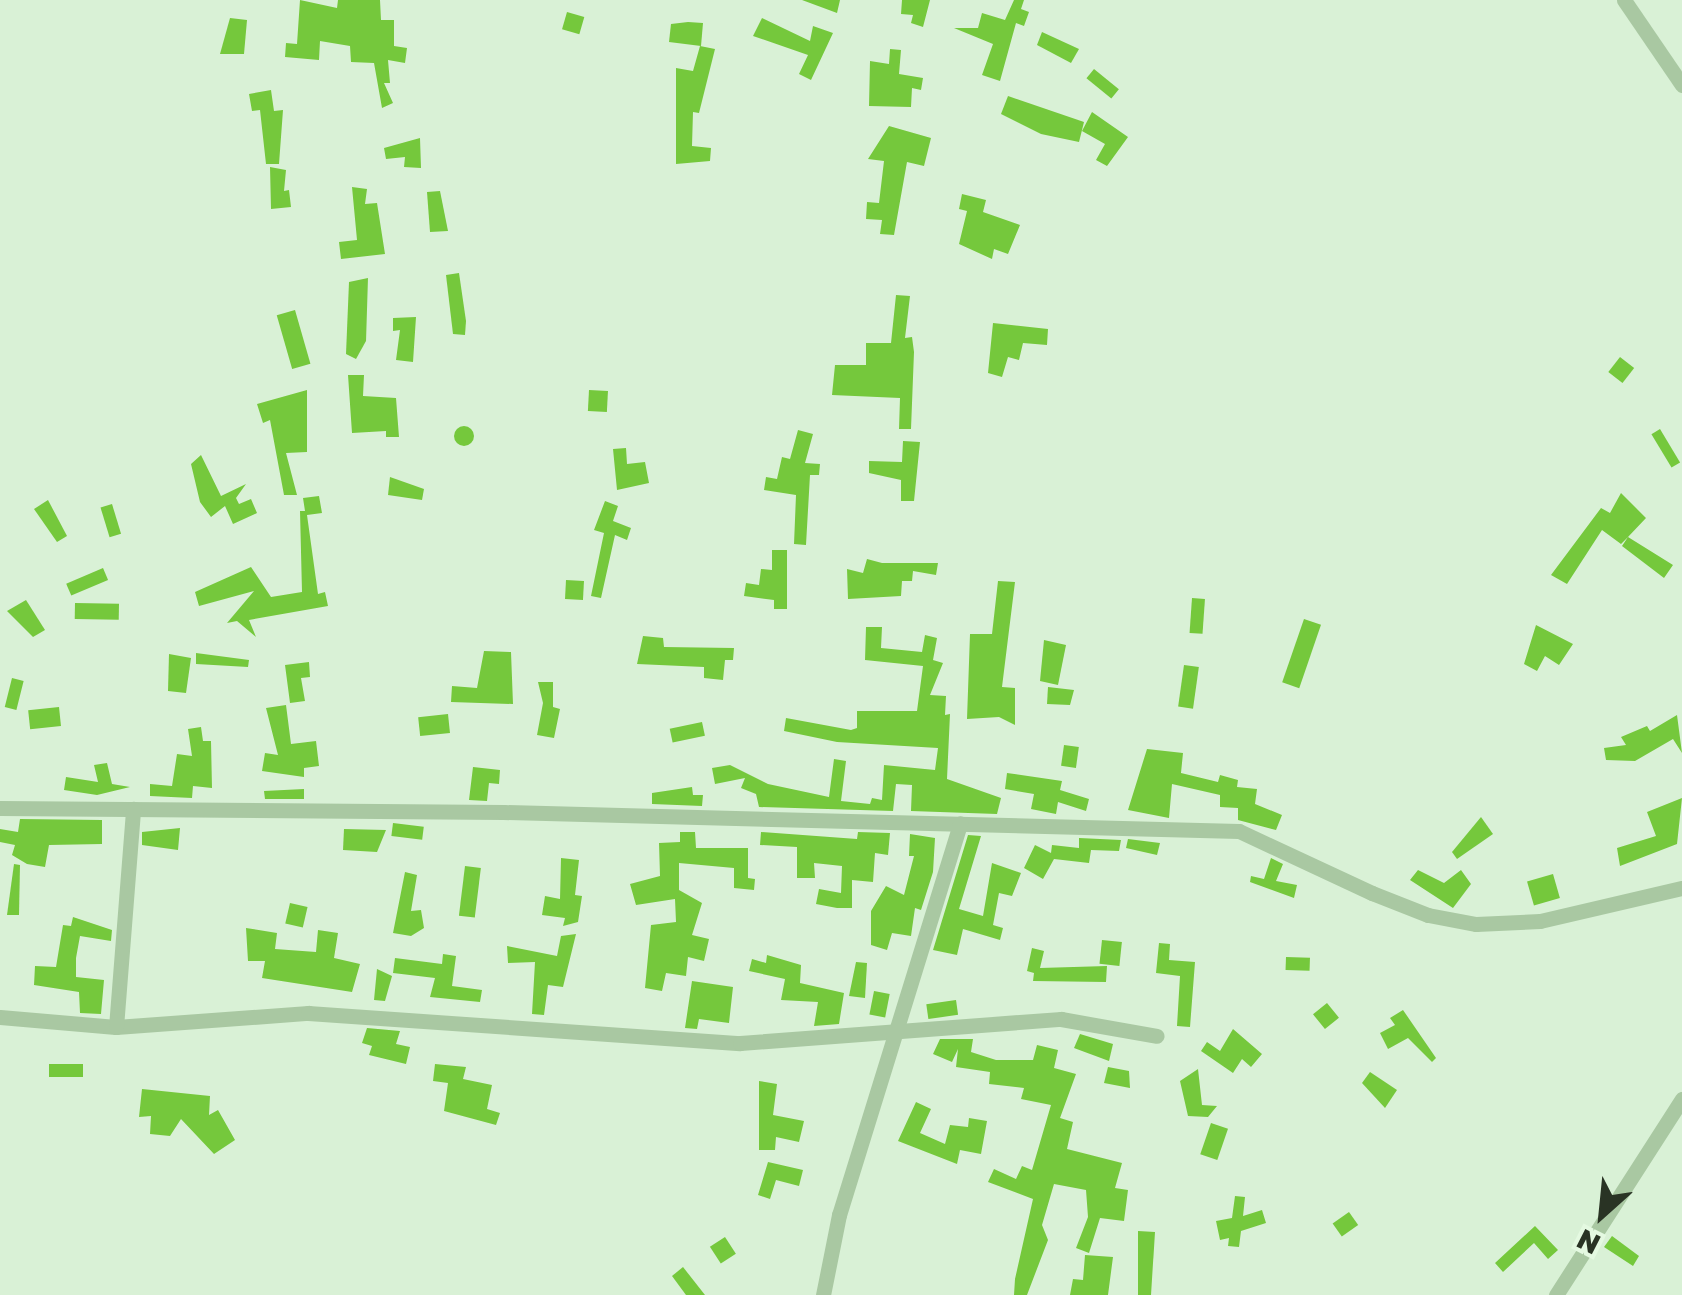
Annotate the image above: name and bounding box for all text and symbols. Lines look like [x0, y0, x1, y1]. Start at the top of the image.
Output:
north arrow [1552, 1165, 1652, 1265]
text: N [1571, 1223, 1605, 1262]

